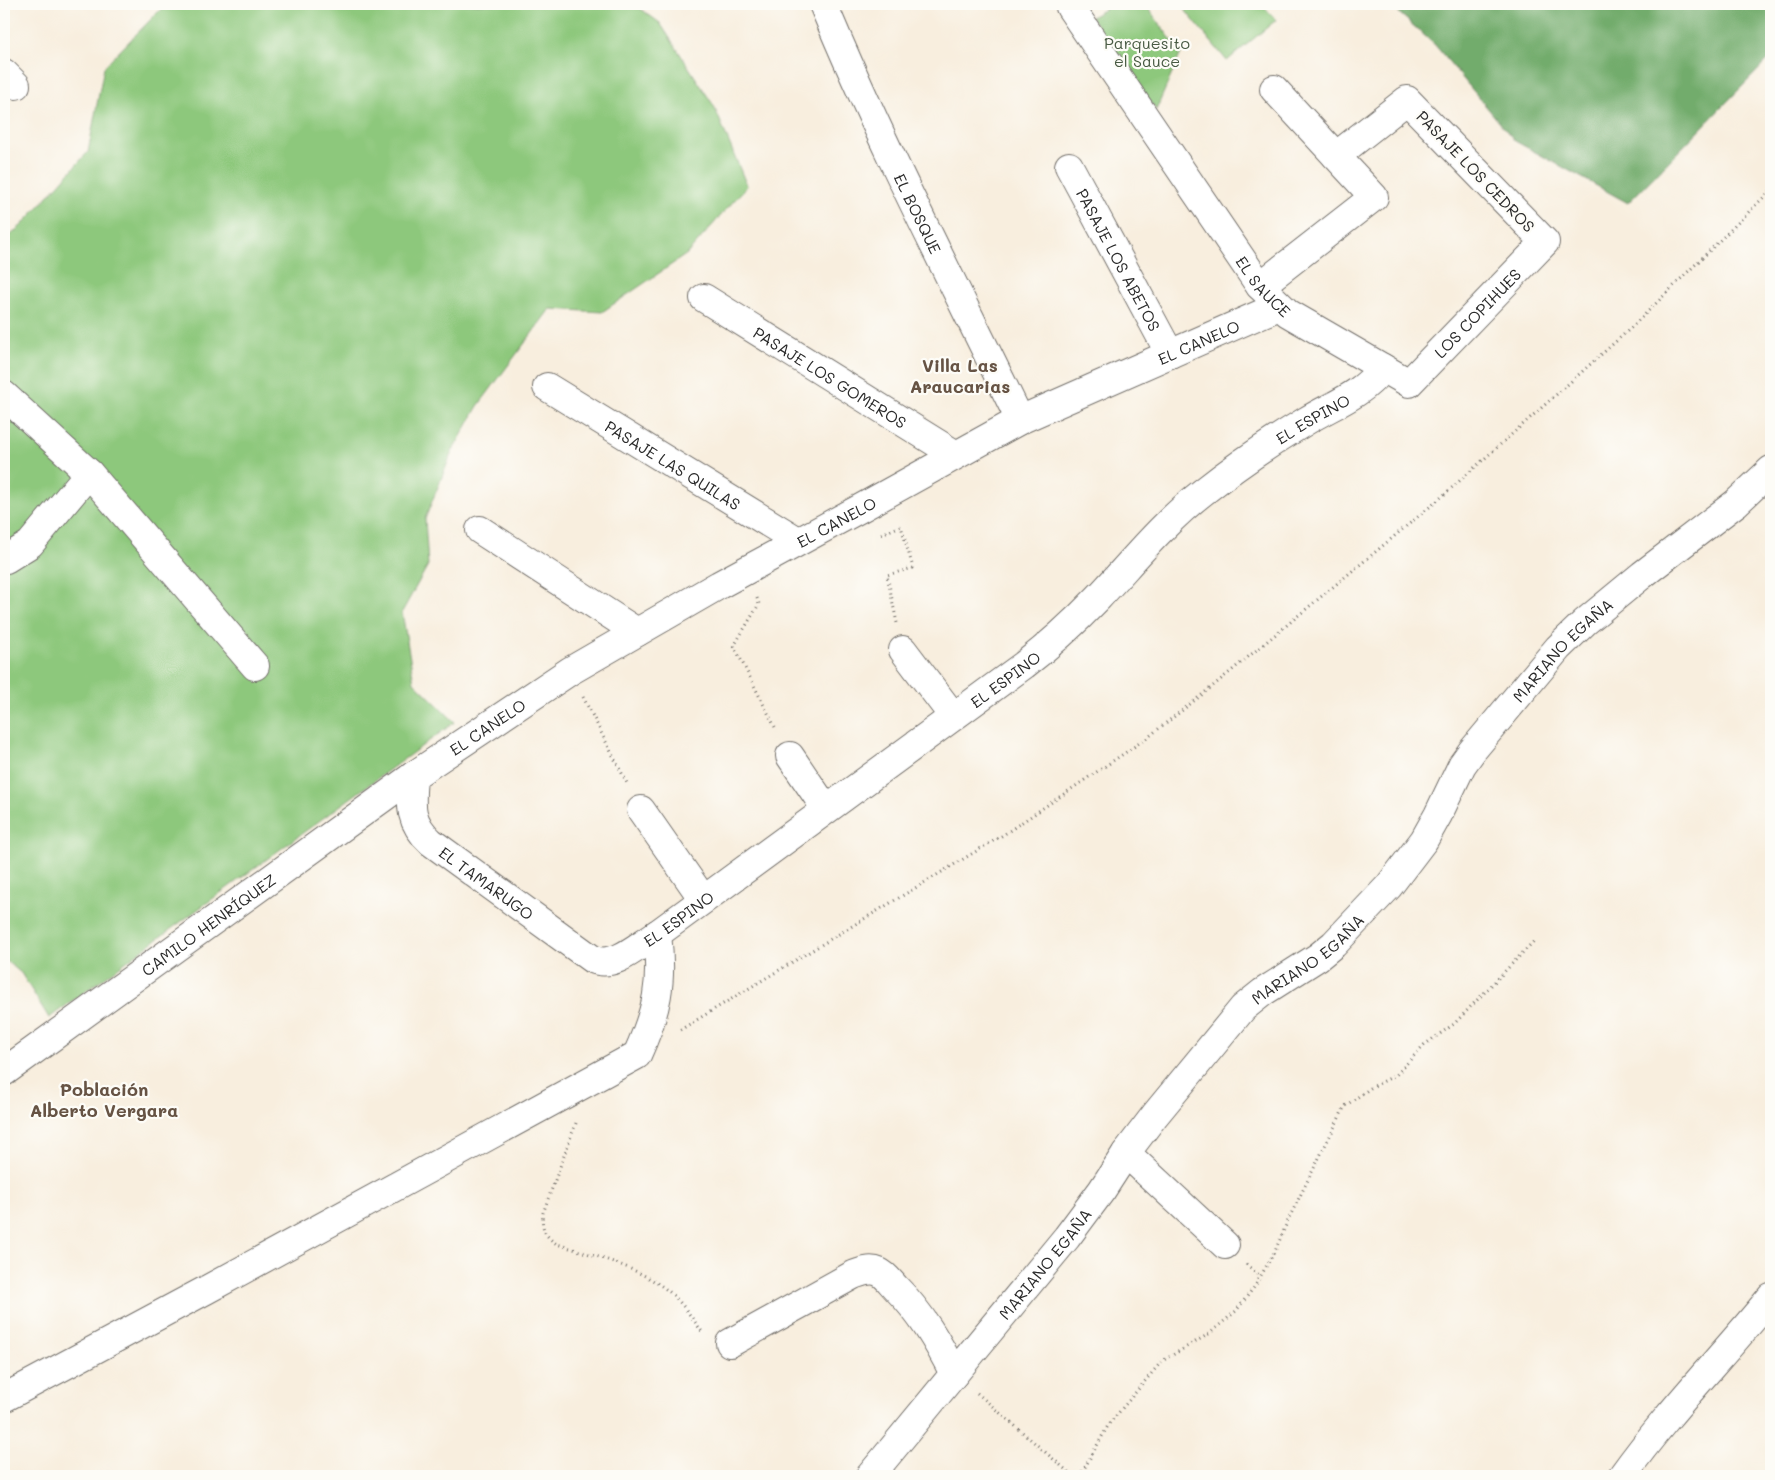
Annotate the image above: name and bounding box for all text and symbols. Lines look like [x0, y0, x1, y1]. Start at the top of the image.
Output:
park label: Parquesito el Sauce [1104, 32, 1190, 71]
street label: PASAJE LOS CEDROS [1412, 106, 1540, 236]
street label: EL BOSQUE [890, 170, 947, 257]
street label: PASAJE LOS ABETOS [1072, 184, 1166, 334]
street label: EL SAUCE [1232, 251, 1296, 321]
street label: LOS COPIHUES [1429, 263, 1525, 362]
street label: EL CANELO [1154, 314, 1243, 369]
street label: PASAJE LOS GOMEROS [750, 321, 911, 432]
district label: Villa Las Araucarias [910, 353, 1010, 398]
street label: EL ESPINO [1271, 389, 1353, 448]
street label: PASAJE LAS QUILAS [602, 415, 745, 514]
street label: EL CANELO [793, 491, 879, 552]
street label: MARIANO EGAÑA [1507, 593, 1617, 706]
street label: EL ESPINO [966, 646, 1044, 712]
street label: EL CANELO [445, 693, 529, 759]
street label: EL TAMARUGO [435, 841, 538, 924]
street label: CAMILO HENRÍQUEZ [137, 868, 280, 980]
street label: EL ESPINO [639, 886, 718, 951]
street label: MARIANO EGAÑA [1246, 909, 1368, 1008]
district label: Población Alberto Vergara [30, 1077, 178, 1122]
street label: MARIANO EGAÑA [993, 1204, 1096, 1323]

